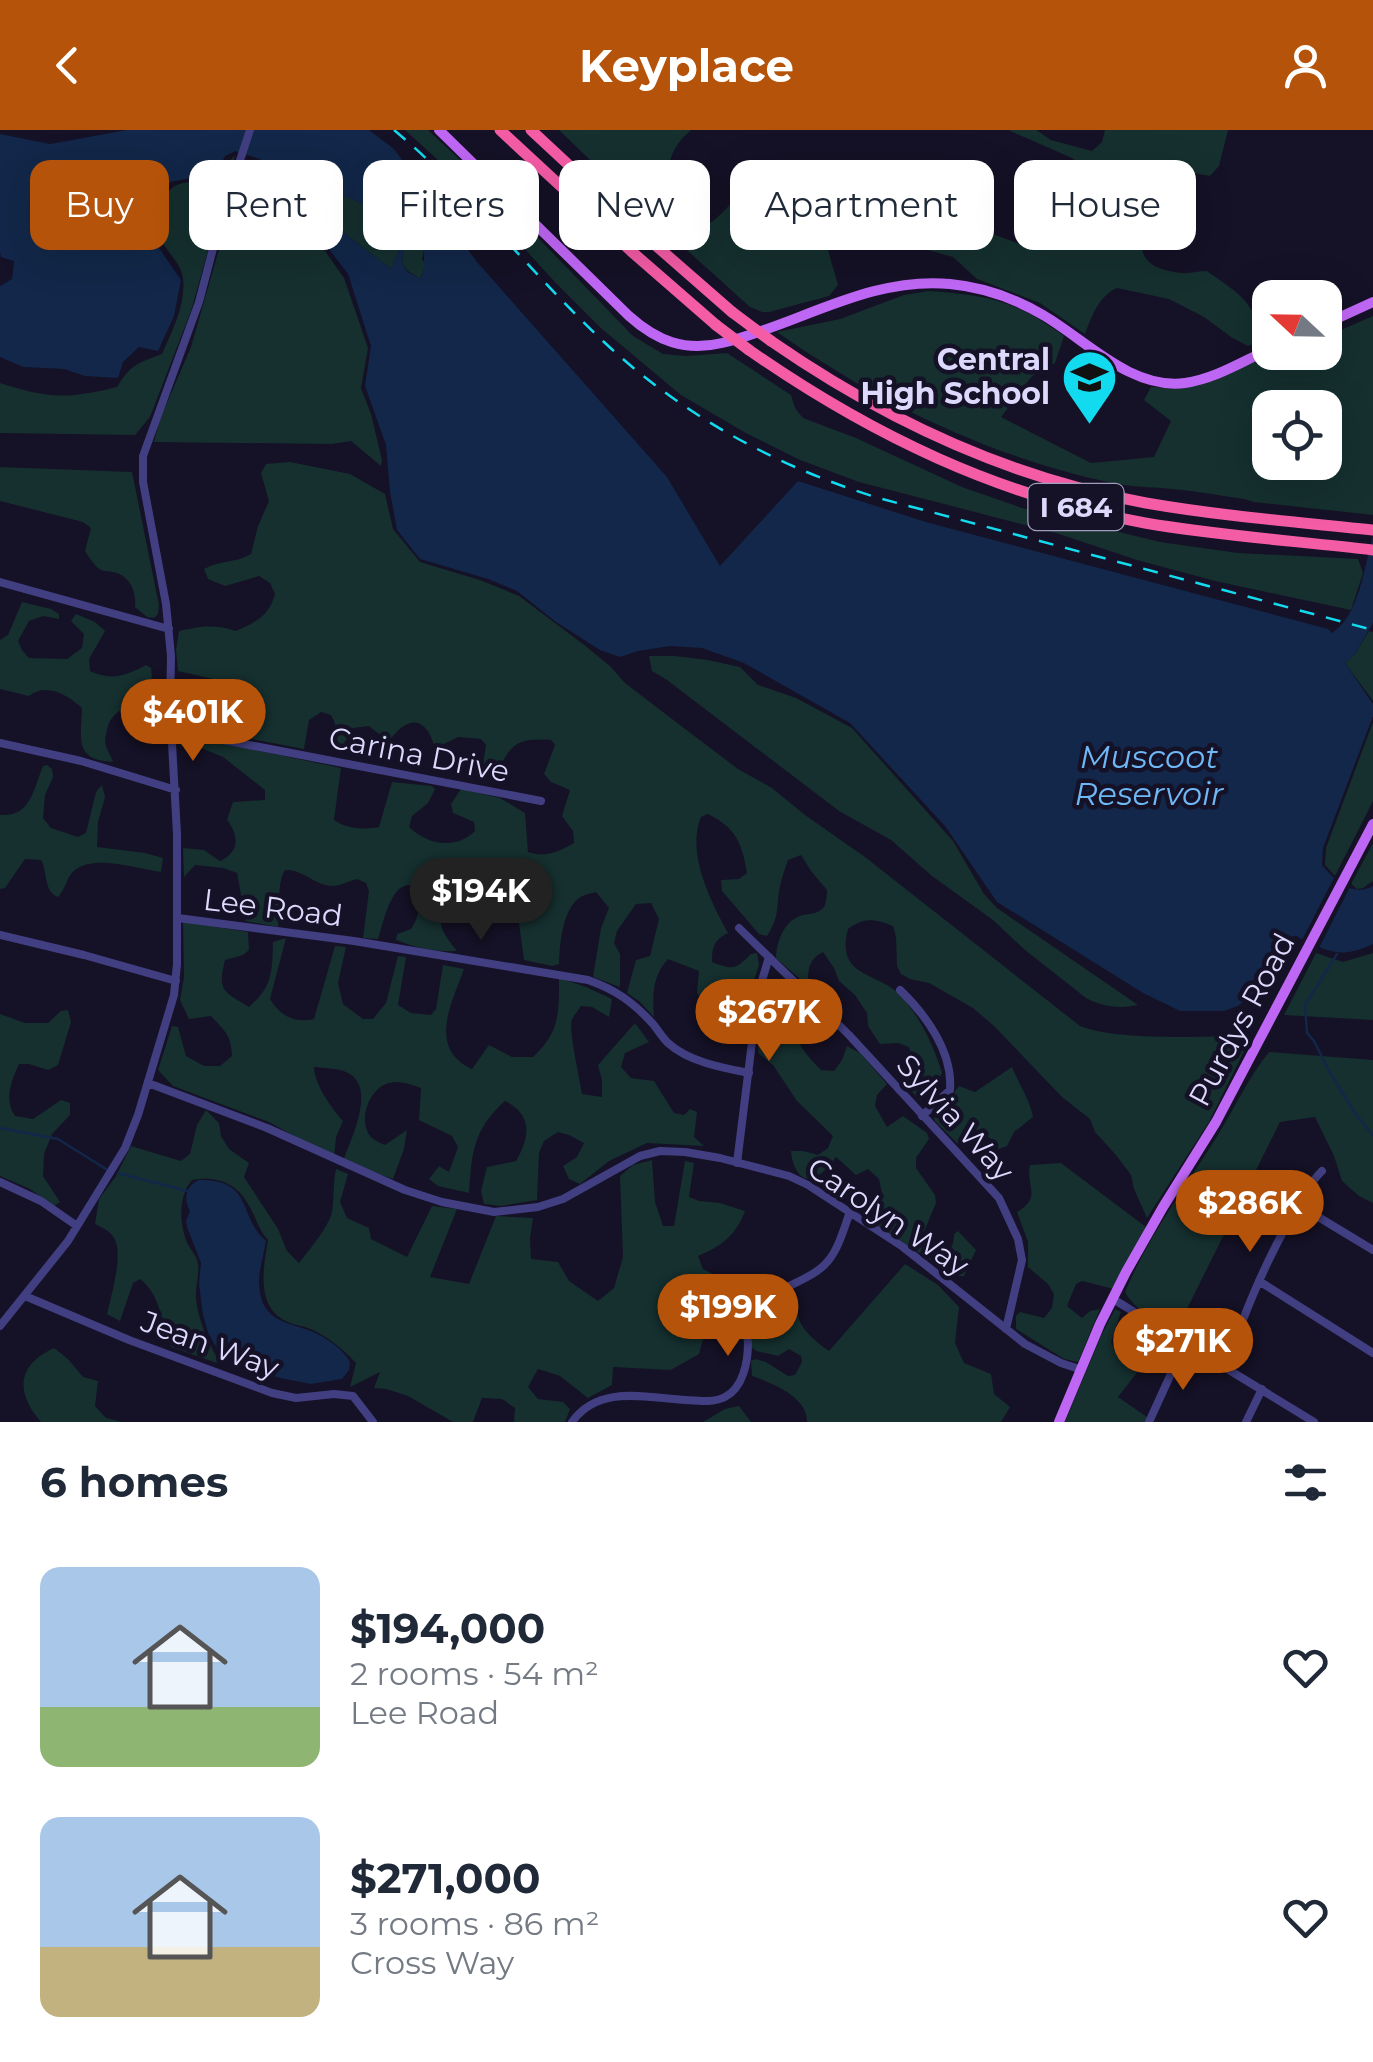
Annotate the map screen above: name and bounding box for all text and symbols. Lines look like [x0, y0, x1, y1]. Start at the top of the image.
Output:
icon: back [40, 38, 95, 93]
text: Keyplace [579, 38, 794, 93]
icon: person [1278, 38, 1333, 93]
chip: Buy [30, 160, 169, 250]
chip: Rent [189, 160, 343, 250]
chip: Filters [363, 160, 539, 250]
chip: New [559, 160, 710, 250]
chip: Apartment [730, 160, 994, 250]
chip: House [1014, 160, 1196, 250]
north arrow [1252, 280, 1342, 370]
map controls [1252, 280, 1342, 480]
place label: Central High School [861, 341, 1050, 412]
school or university icon: Central High School [1059, 347, 1119, 426]
button: locate [1252, 390, 1342, 480]
road number: I 684 [1028, 484, 1124, 530]
pin: $401K [123, 679, 263, 764]
text: $401K [143, 692, 243, 731]
street label: Carina Drive [326, 719, 512, 790]
water label: Muscoot Reservoir [1074, 737, 1225, 813]
pin: $194K [411, 858, 551, 943]
text: $194K [432, 871, 530, 910]
street label: Lee Road [201, 881, 345, 934]
street label: Purdys Road [1180, 927, 1303, 1113]
pin: $267K [699, 979, 839, 1064]
text: $267K [717, 992, 821, 1031]
street label: Sylvia Way [889, 1047, 1022, 1189]
street label: Carolyn Way [801, 1149, 977, 1285]
pin: $286K [1180, 1170, 1320, 1255]
text: $286K [1198, 1183, 1302, 1222]
pin: $199K [658, 1274, 798, 1359]
text: $199K [679, 1287, 777, 1326]
street label: Jean Way [135, 1302, 285, 1387]
pin: $271K [1113, 1308, 1253, 1393]
text: $271K [1135, 1321, 1231, 1360]
icon: filters [1278, 1455, 1333, 1510]
text: 6 homes [40, 1456, 228, 1508]
text: $194,000 [350, 1602, 545, 1654]
icon: home [120, 1607, 240, 1727]
icon: heart [1278, 1640, 1333, 1695]
text: 2 rooms · 54 m² [350, 1654, 599, 1693]
text: Lee Road [350, 1693, 499, 1732]
text: $271,000 [350, 1852, 541, 1904]
icon: home [120, 1857, 240, 1977]
icon: heart [1278, 1890, 1333, 1945]
text: 3 rooms · 86 m² [350, 1904, 599, 1943]
text: Cross Way [350, 1943, 514, 1982]

